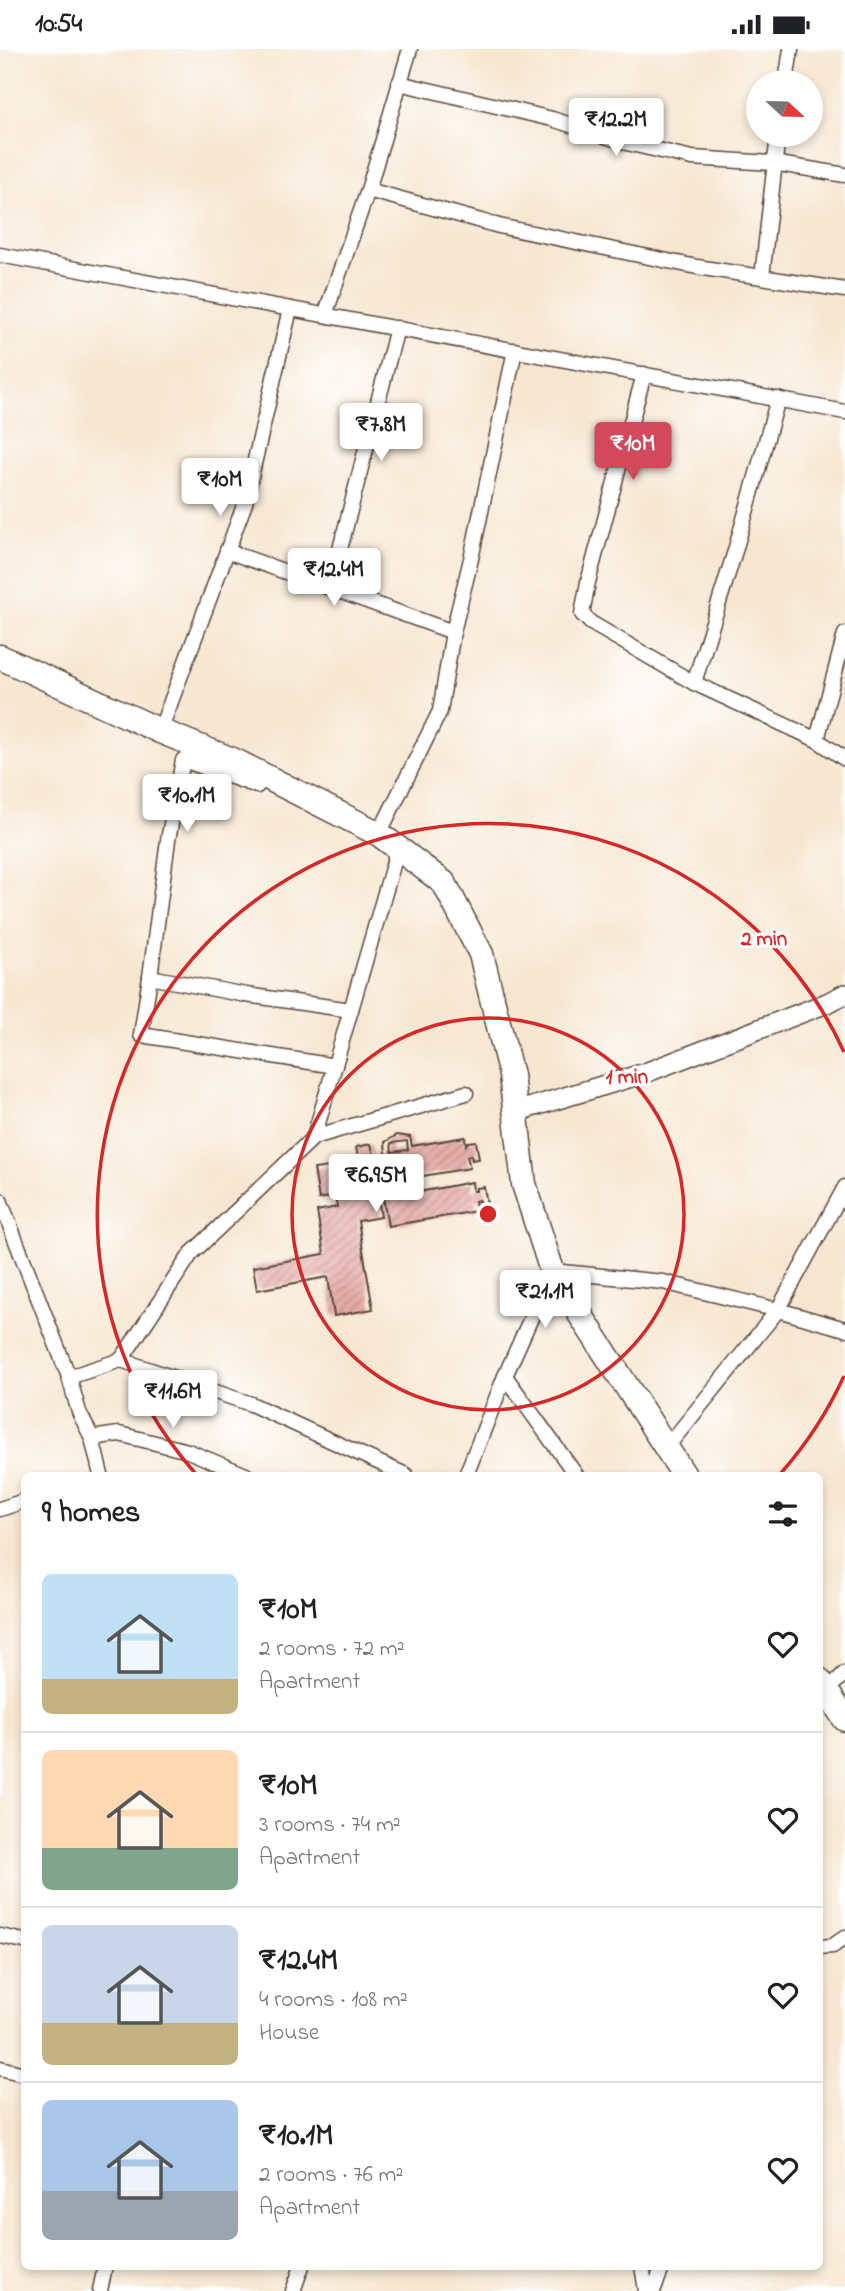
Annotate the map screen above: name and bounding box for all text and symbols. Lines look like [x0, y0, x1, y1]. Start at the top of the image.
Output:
text: 10:54 [35, 6, 82, 44]
north arrow [746, 70, 822, 147]
map controls [746, 70, 823, 147]
pin: ₹12.2M [559, 99, 673, 158]
text: ₹12.2M [585, 104, 647, 137]
pin: ₹7.8M [332, 403, 430, 463]
text: ₹7.8M [356, 409, 406, 442]
pin: ₹10M [592, 423, 674, 482]
text: ₹10M [610, 428, 656, 461]
pin: ₹10M [179, 459, 261, 518]
text: ₹10M [197, 464, 243, 497]
pin: ₹12.4M [277, 549, 391, 608]
text: ₹12.4M [304, 554, 364, 587]
pin: ₹10.1M [130, 775, 244, 834]
text: ₹10.1M [158, 780, 216, 813]
text: 2 min [740, 925, 787, 955]
text: 1 min [606, 1063, 648, 1093]
pin: ₹6.95M [319, 1155, 433, 1214]
text: ₹6.95M [345, 1160, 407, 1193]
centre of rings [476, 1202, 500, 1226]
pin: ₹21.1M [488, 1271, 602, 1330]
text: ₹21.1M [516, 1276, 574, 1309]
pin: ₹11.6M [116, 1371, 230, 1430]
text: ₹11.6M [144, 1376, 202, 1409]
text: 9 homes [42, 1492, 140, 1536]
icon: filters [764, 1495, 802, 1533]
text: ₹10M [259, 1589, 318, 1633]
icon: home [98, 1602, 182, 1686]
icon: heart [764, 1625, 802, 1663]
text: 2 rooms · 72 m² [259, 1633, 405, 1666]
text: Apartment [259, 1666, 360, 1699]
text: ₹10M [259, 1765, 318, 1809]
icon: home [98, 1778, 182, 1862]
icon: heart [764, 1801, 802, 1839]
text: 3 rooms · 74 m² [259, 1809, 401, 1842]
text: Apartment [259, 1842, 360, 1875]
text: ₹12.4M [259, 1940, 338, 1984]
icon: home [98, 1953, 182, 2037]
icon: heart [764, 1976, 802, 2014]
text: 4 rooms · 108 m² [259, 1984, 408, 2017]
text: House [259, 2017, 319, 2050]
text: ₹10.1M [259, 2115, 333, 2159]
icon: home [98, 2128, 182, 2212]
icon: heart [764, 2151, 802, 2189]
text: 2 rooms · 76 m² [259, 2159, 403, 2192]
text: Apartment [259, 2192, 360, 2225]

